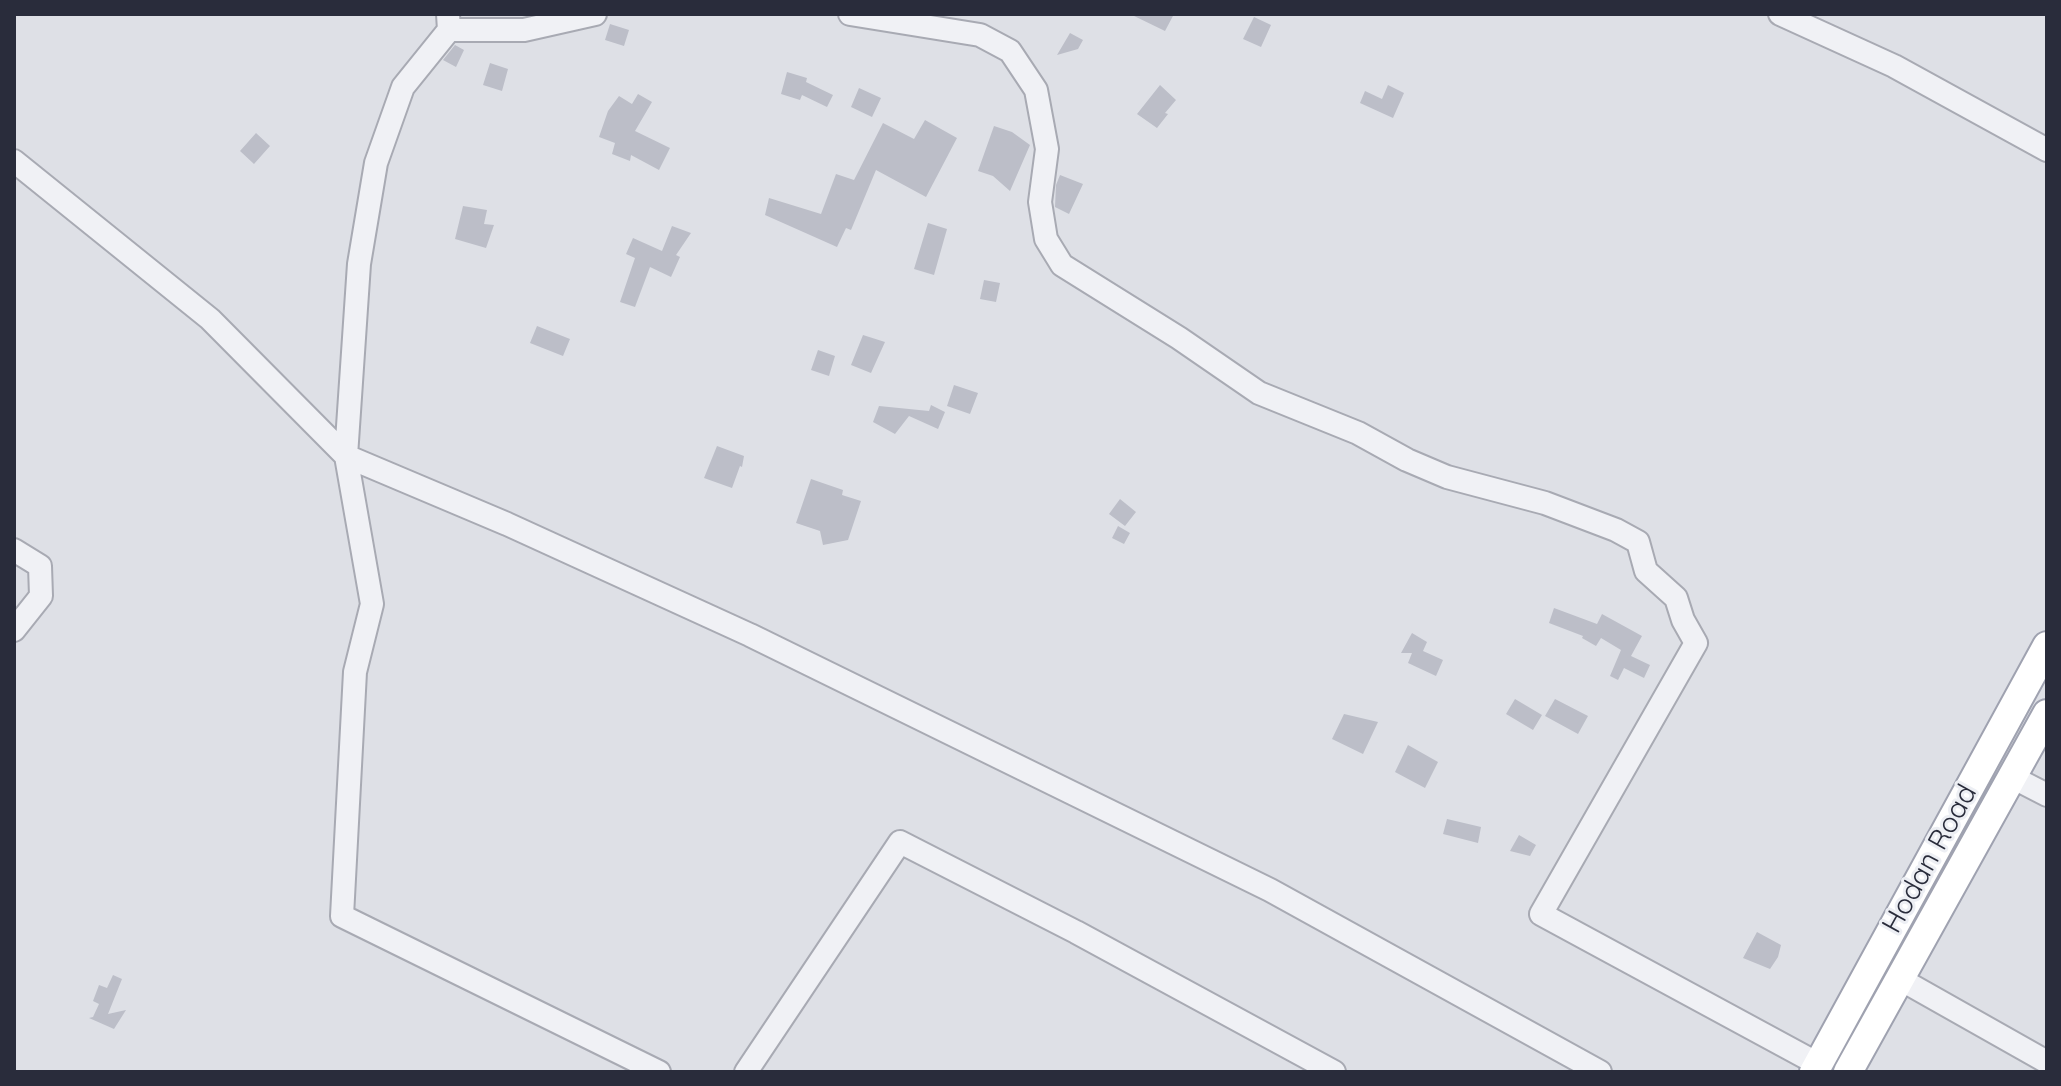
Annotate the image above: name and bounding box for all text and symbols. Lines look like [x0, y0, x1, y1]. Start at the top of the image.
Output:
street label: Hodan Road [1875, 779, 1985, 939]

